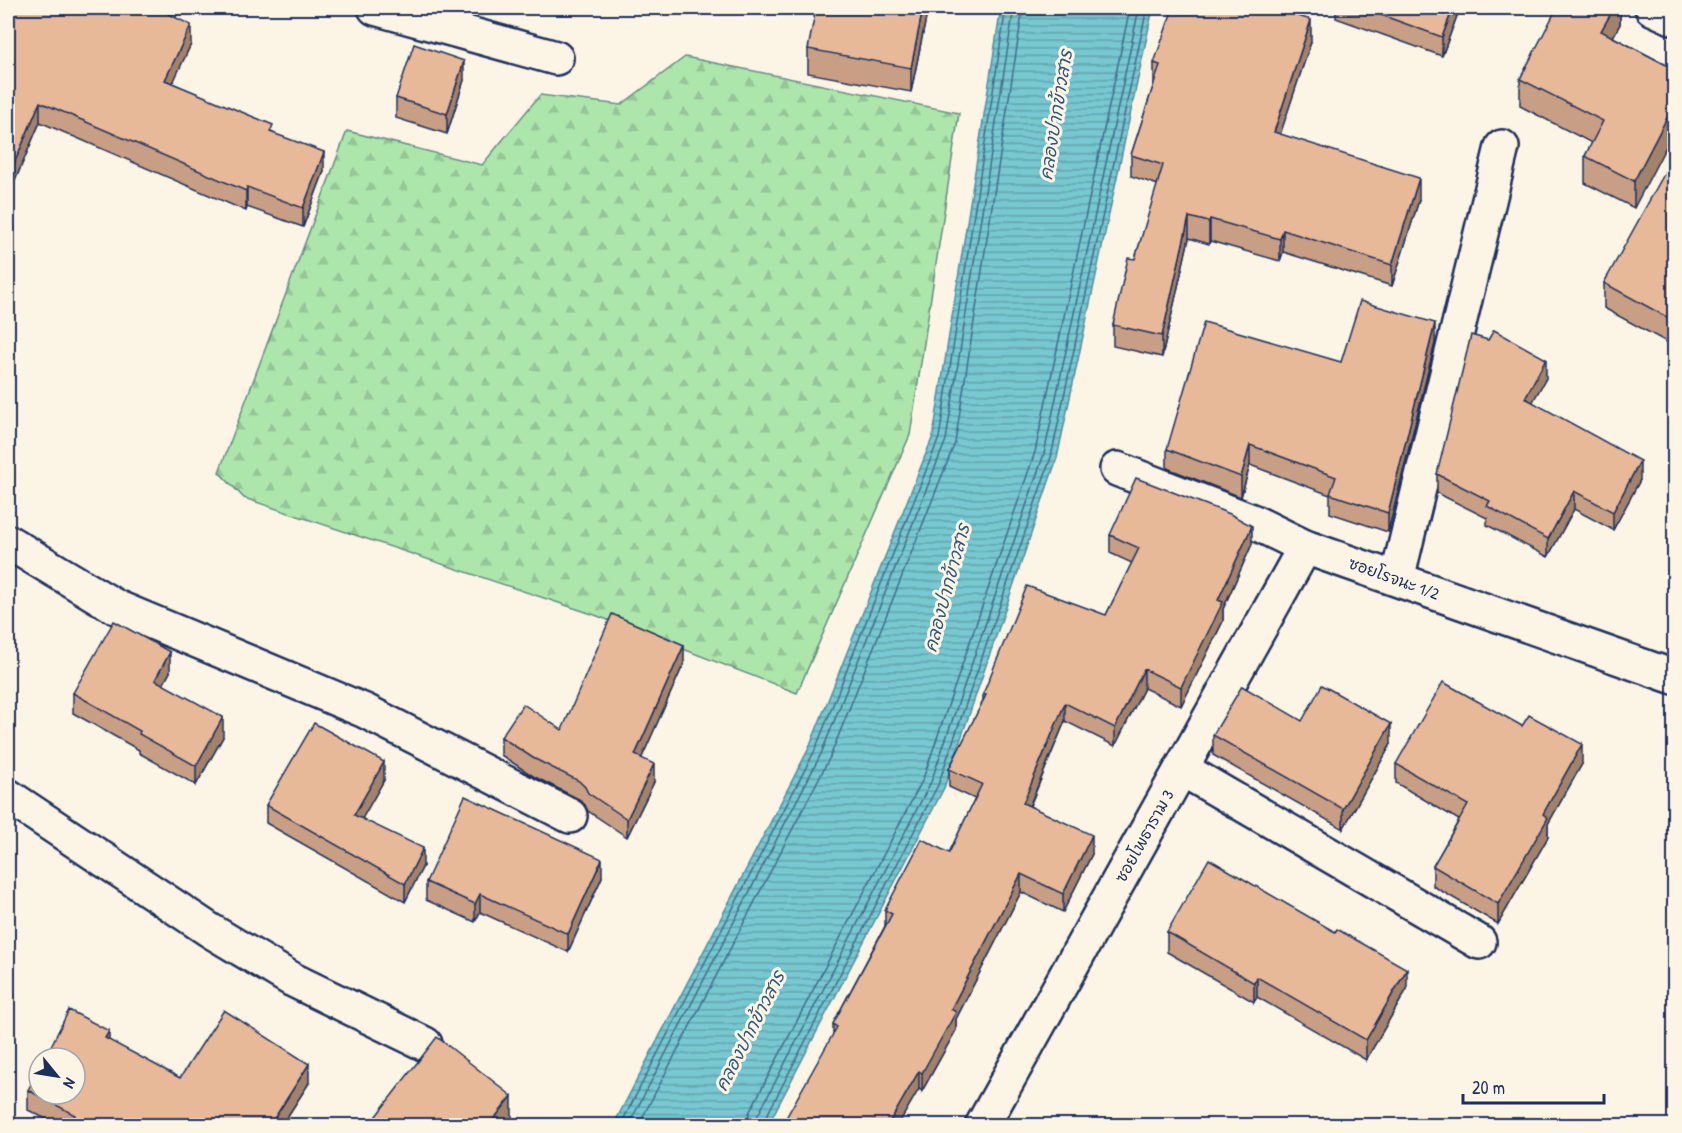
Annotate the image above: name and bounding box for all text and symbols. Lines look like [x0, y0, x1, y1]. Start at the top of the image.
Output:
water label: คลองปากข้าวสาร [1033, 47, 1078, 182]
water label: คลองปากข้าวสาร [917, 520, 976, 655]
street label: ซอยโรจนะ 1/2 [1346, 551, 1443, 605]
street label: ซอยโพธาราม 3 [1109, 786, 1179, 886]
water label: คลองปากข้าวสาร [709, 965, 791, 1095]
north arrow [27, 1046, 87, 1106]
scale bar [1463, 1067, 1604, 1105]
text: N [58, 1074, 82, 1093]
text: 20 m [1472, 1075, 1505, 1100]

